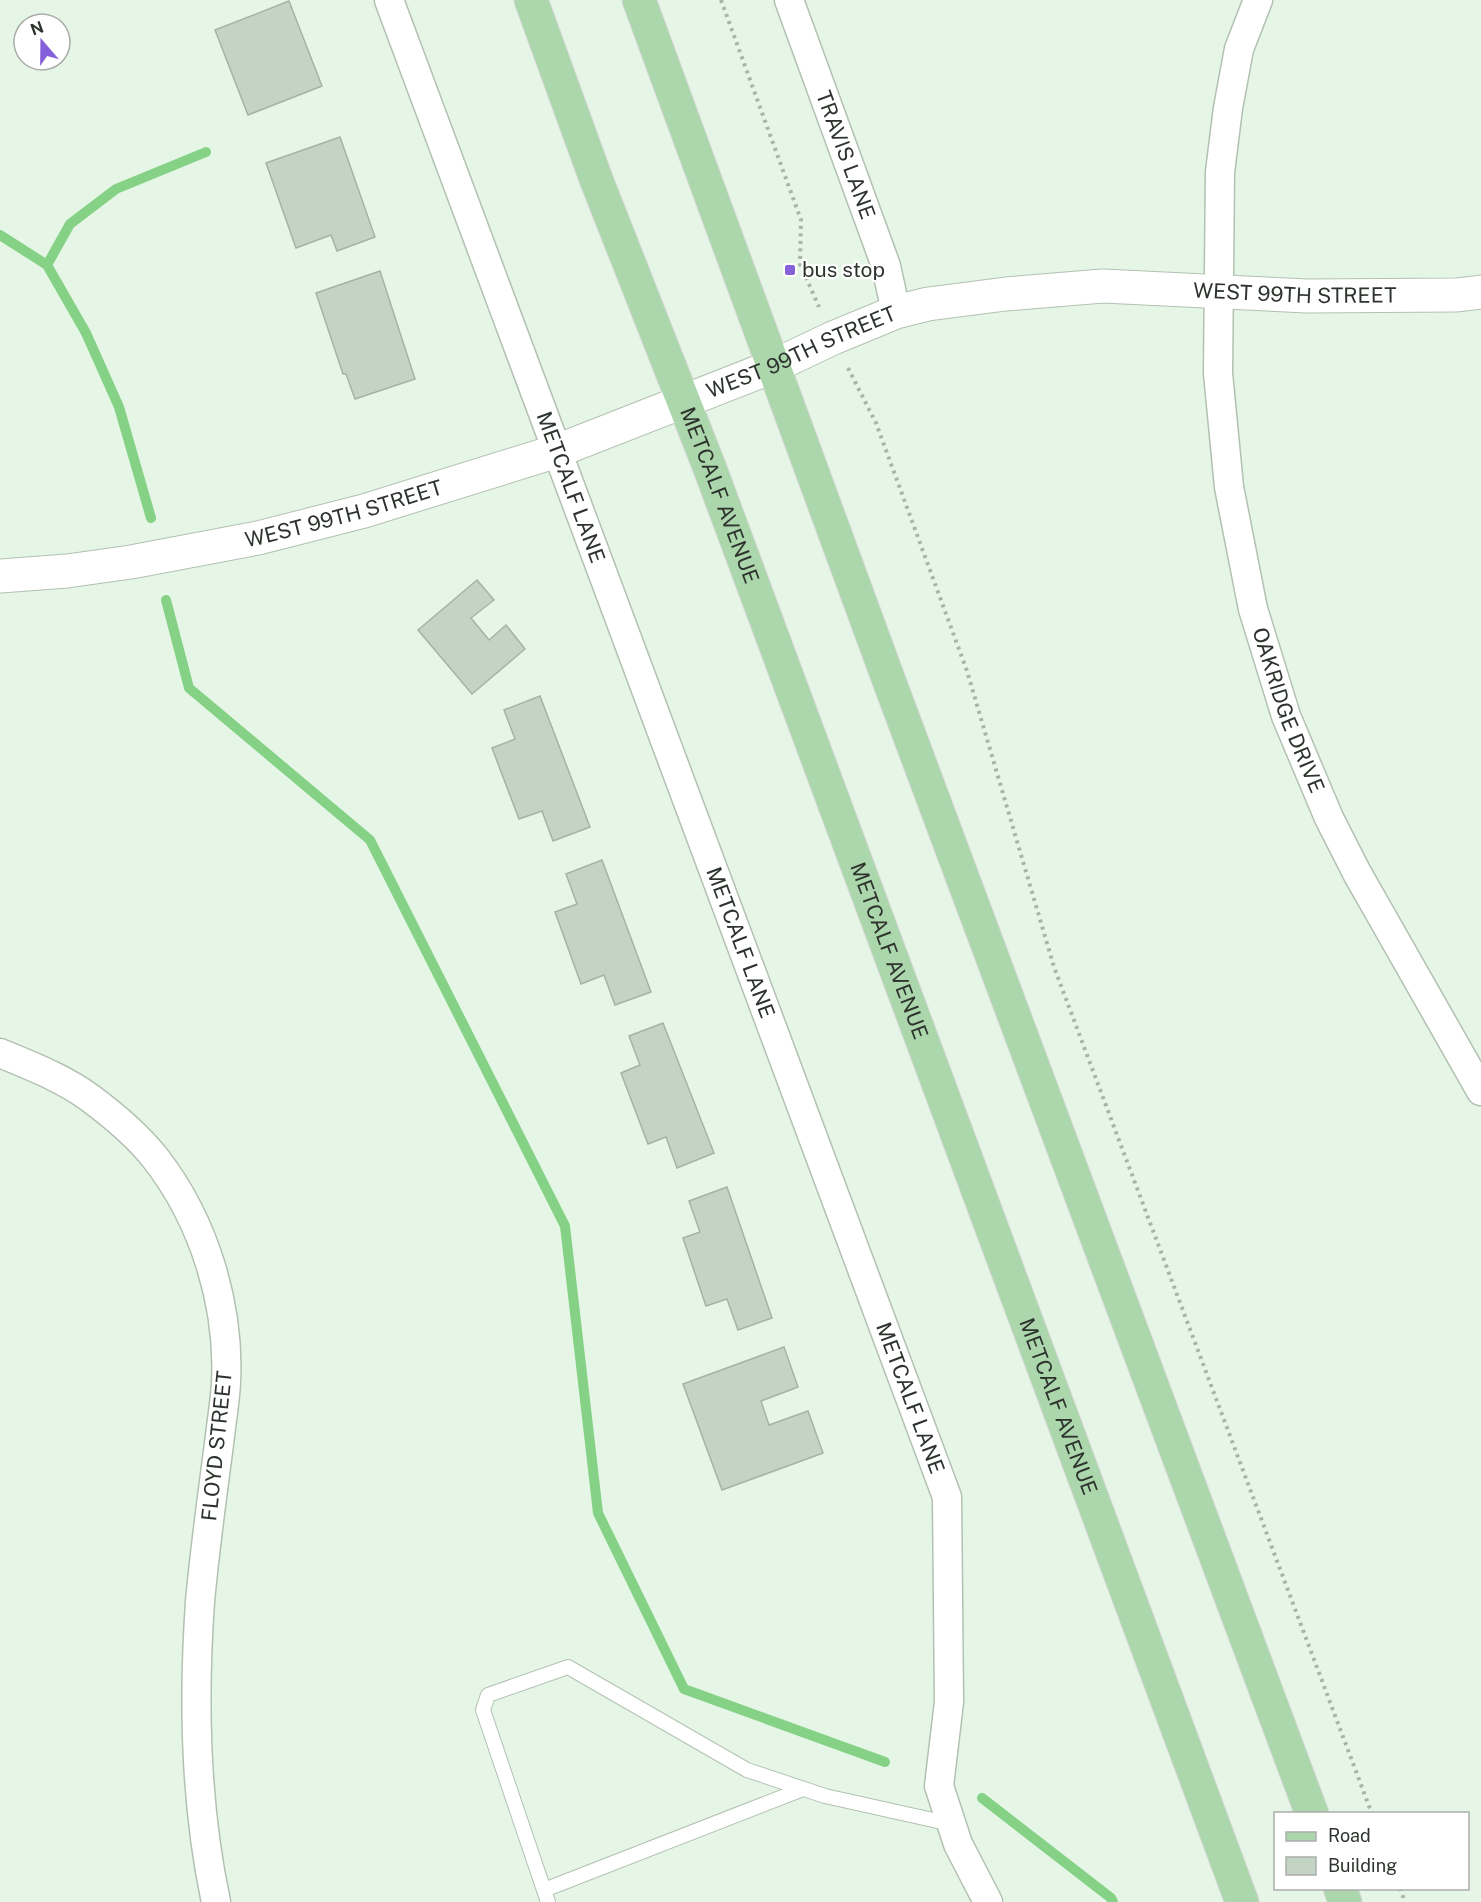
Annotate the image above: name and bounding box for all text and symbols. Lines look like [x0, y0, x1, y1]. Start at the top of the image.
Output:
north arrow [12, 12, 72, 72]
text: N [28, 17, 46, 39]
street label: TRAVIS LANE [811, 87, 881, 222]
place label: bus stop [802, 257, 885, 282]
marker: bus stop [783, 263, 797, 277]
street label: WEST 99TH STREET [1192, 277, 1397, 308]
street label: WEST 99TH STREET [703, 300, 899, 403]
street label: METCALF AVENUE [675, 403, 764, 587]
street label: METCALF LANE [532, 408, 611, 566]
street label: WEST 99TH STREET [243, 474, 445, 552]
street label: OAKRIDGE DRIVE [1247, 624, 1330, 796]
street label: METCALF AVENUE [845, 859, 934, 1042]
street label: METCALF LANE [701, 863, 780, 1022]
street label: METCALF AVENUE [1014, 1314, 1103, 1498]
street label: METCALF LANE [871, 1319, 950, 1477]
street label: FLOYD STREET [196, 1370, 237, 1522]
legend [1274, 1812, 1469, 1890]
text: Road [1328, 1825, 1371, 1846]
text: Building [1328, 1855, 1397, 1876]

